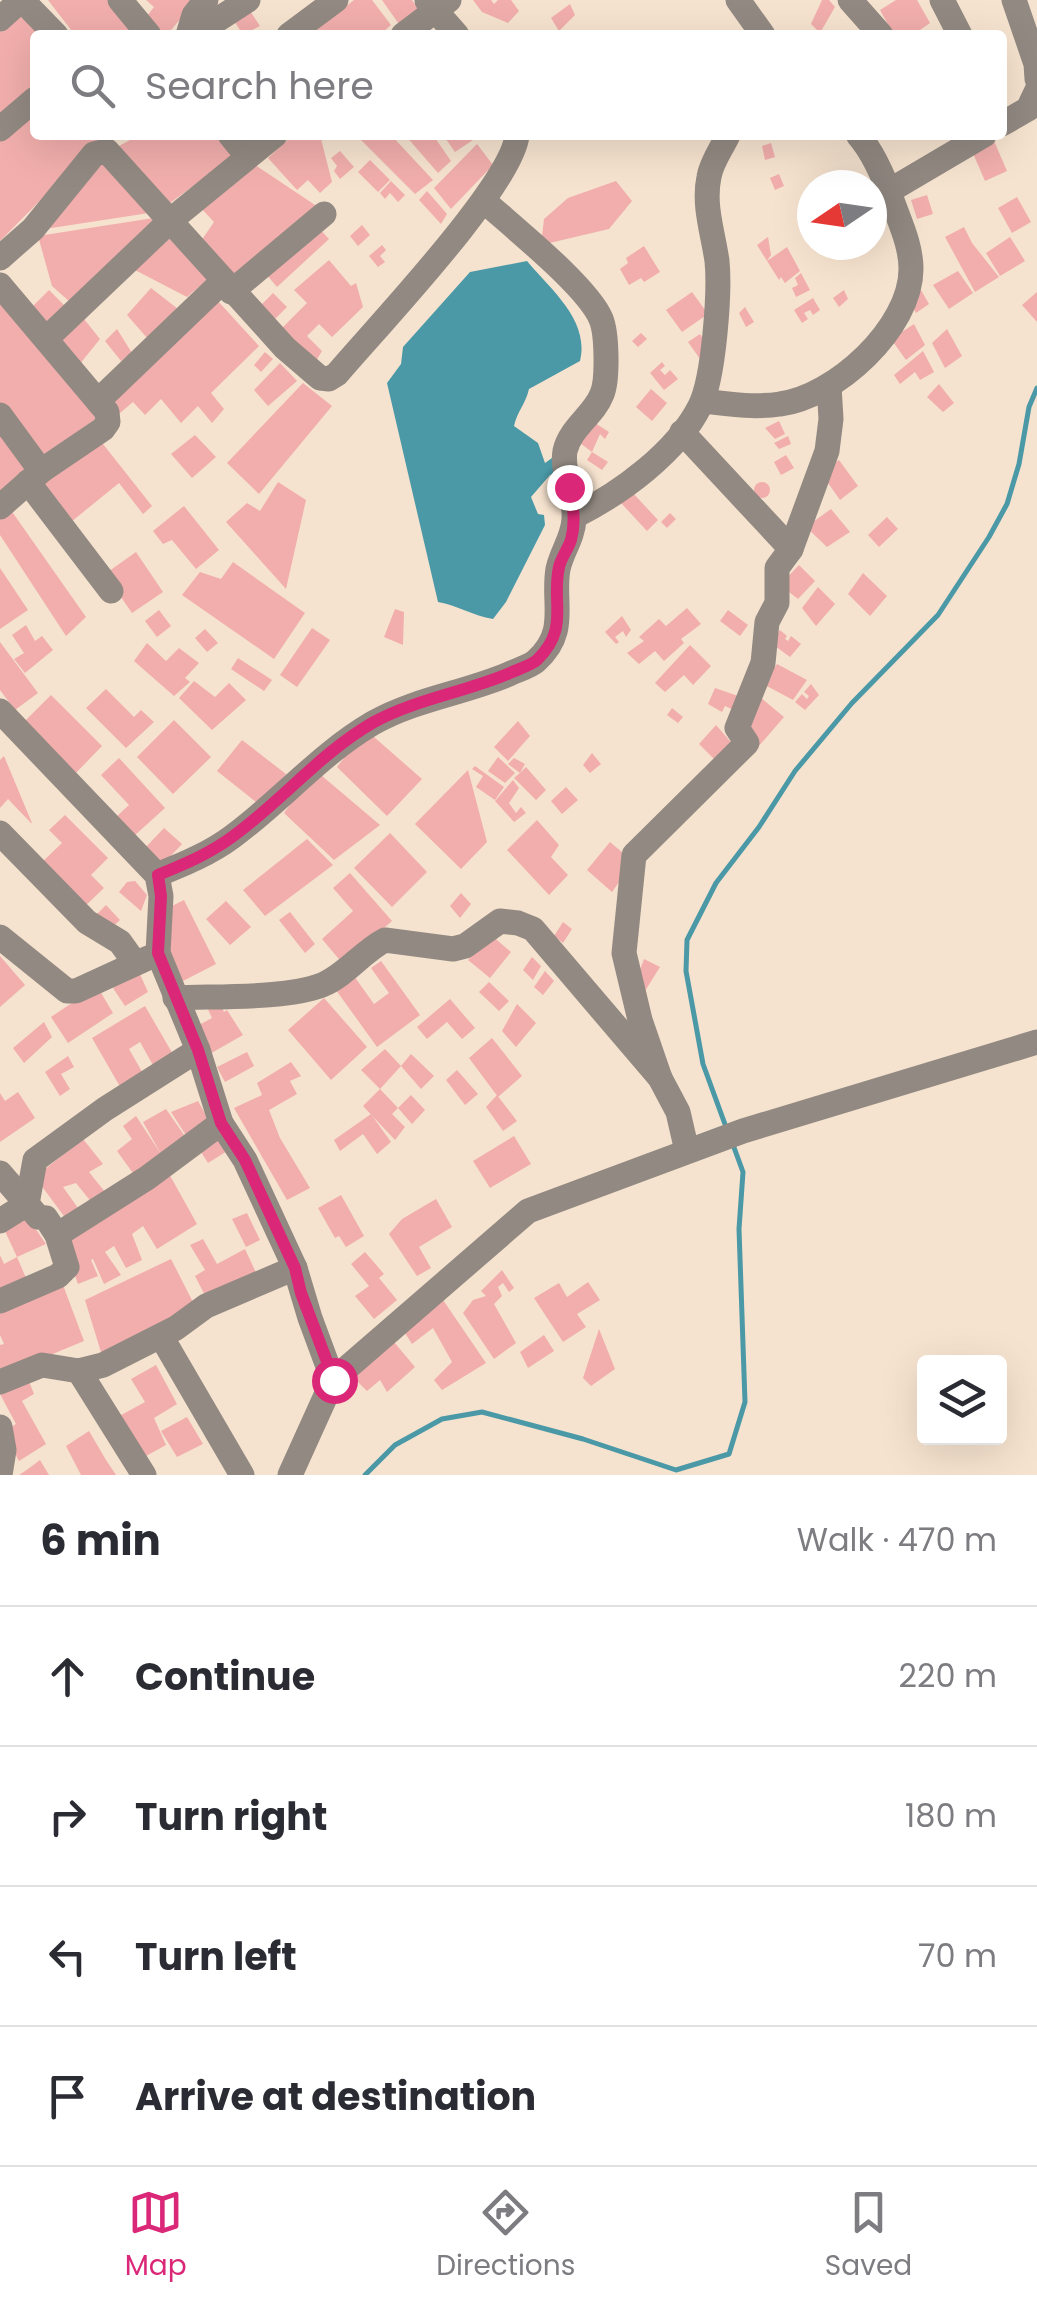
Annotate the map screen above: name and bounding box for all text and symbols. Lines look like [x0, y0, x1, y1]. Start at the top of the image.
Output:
search box [30, 30, 1007, 140]
icon: search [65, 58, 120, 113]
text: Search here [145, 59, 374, 112]
north arrow [797, 170, 887, 260]
route end [547, 465, 593, 511]
map controls [917, 1355, 1007, 1445]
button: layers [917, 1355, 1007, 1445]
route start [312, 1358, 358, 1404]
text: 6 min [40, 1511, 161, 1570]
text: Walk · 470 m [797, 1517, 997, 1562]
icon: ahead [40, 1649, 95, 1704]
text: Continue [135, 1650, 315, 1703]
text: 220 m [899, 1653, 997, 1698]
icon: right [40, 1789, 95, 1844]
text: Turn right [135, 1790, 327, 1843]
text: 180 m [905, 1793, 997, 1838]
icon: left [40, 1929, 95, 1984]
text: Turn left [135, 1930, 297, 1983]
text: 70 m [918, 1933, 997, 1978]
icon: arrive [40, 2069, 95, 2124]
text: Arrive at destination [135, 2070, 536, 2123]
tab: Map [125, 2185, 187, 2287]
tab: Directions [436, 2185, 575, 2287]
tab: Saved [825, 2185, 912, 2287]

